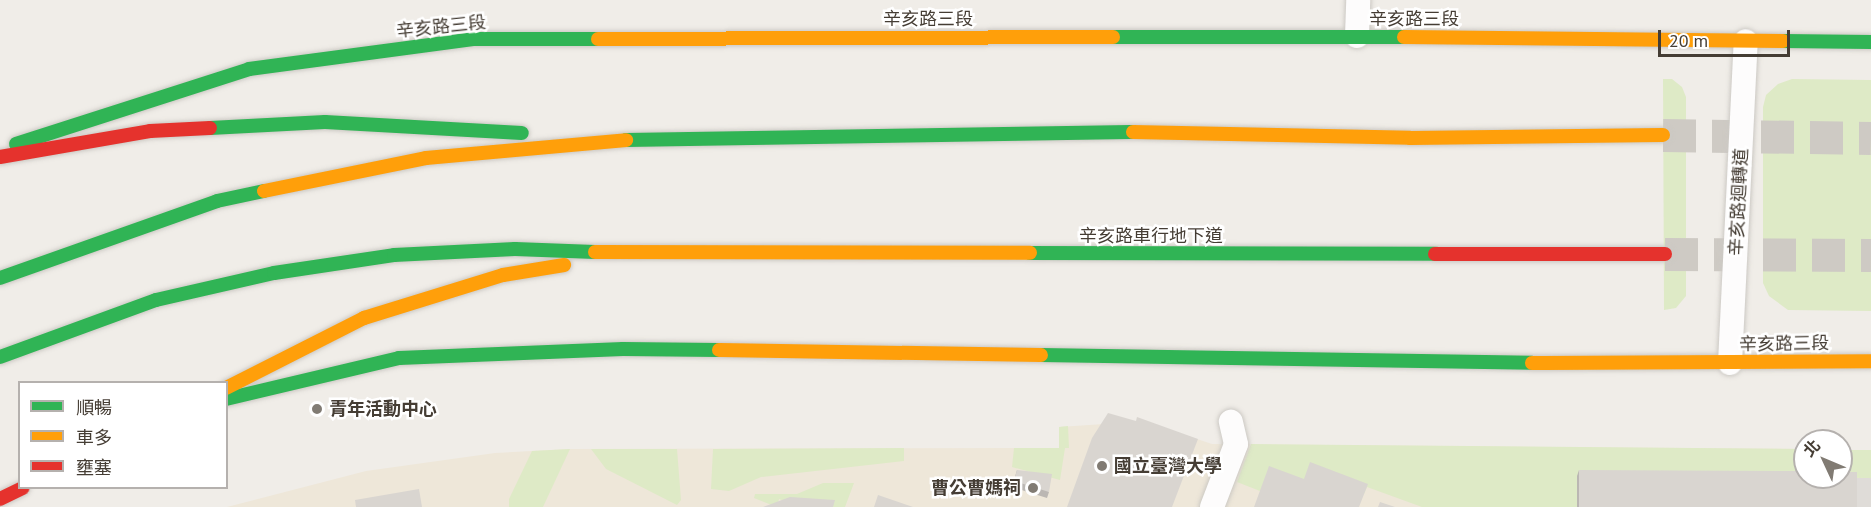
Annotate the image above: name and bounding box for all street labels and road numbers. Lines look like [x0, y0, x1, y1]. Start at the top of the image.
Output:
street label: 辛亥路三段 [883, 8, 973, 30]
street label: 辛亥路三段 [1369, 8, 1459, 30]
street label: 辛亥路三段 [395, 12, 487, 42]
street label: 辛亥路迴轉道 [1725, 148, 1753, 256]
street label: 辛亥路車行地下道 [1079, 225, 1223, 247]
street label: 辛亥路三段 [1739, 332, 1829, 356]

